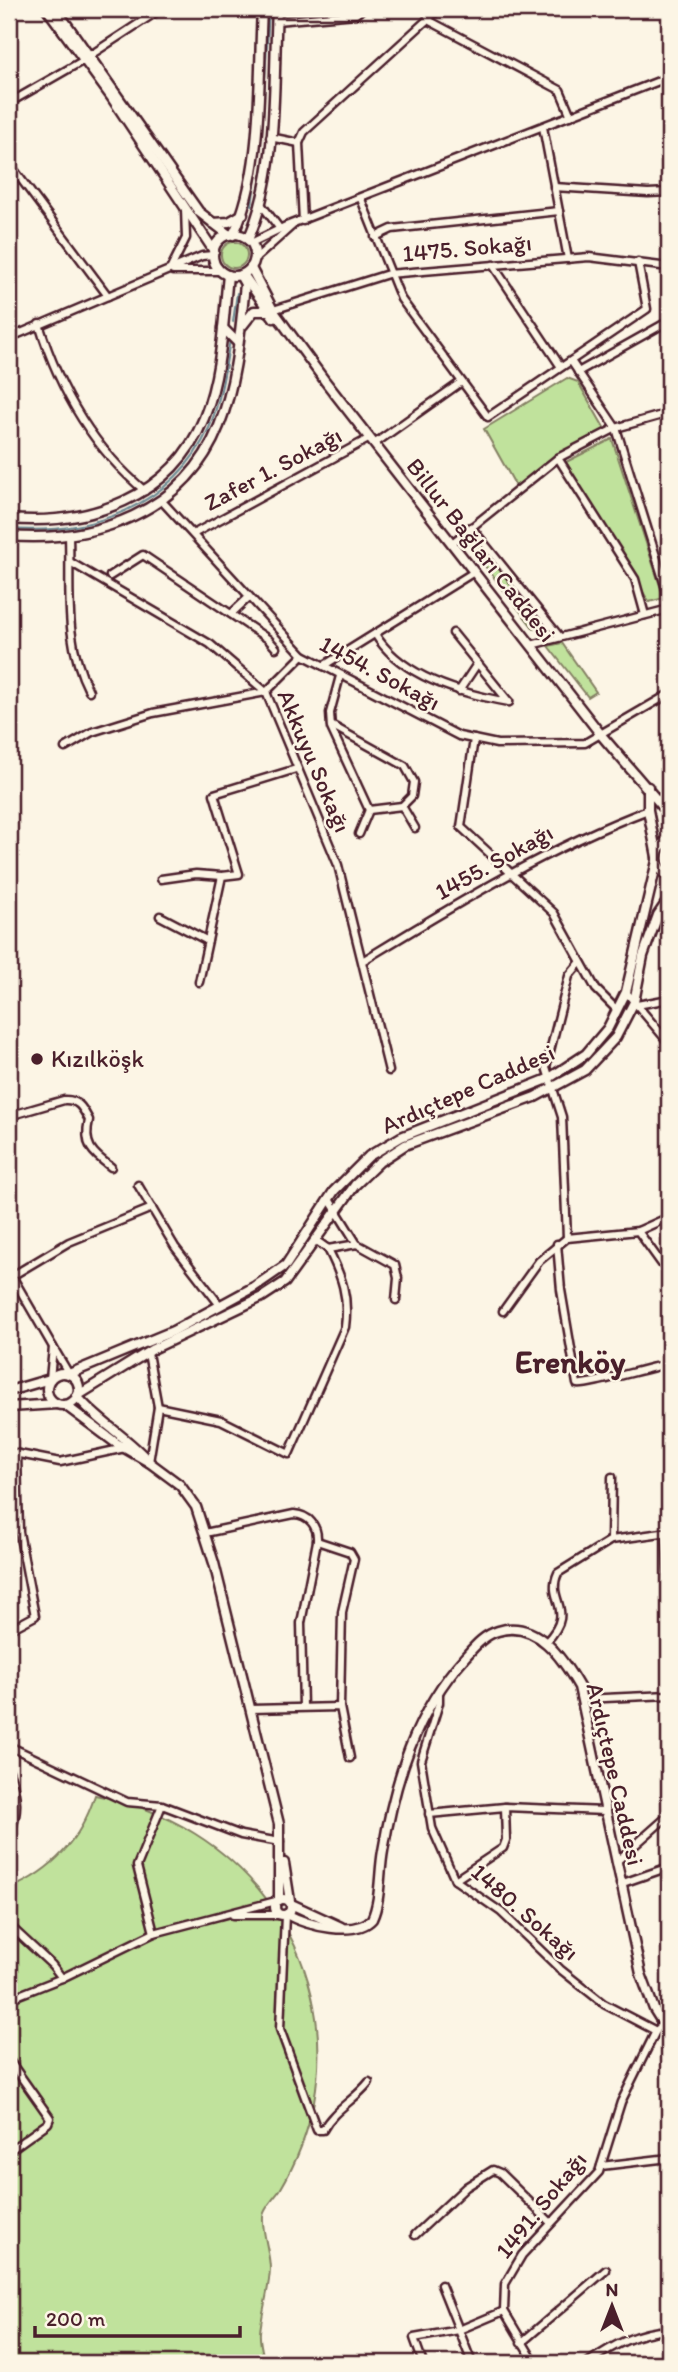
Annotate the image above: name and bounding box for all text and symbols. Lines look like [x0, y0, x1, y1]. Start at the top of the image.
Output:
street label: 1475. Sokağı [401, 227, 533, 268]
street label: Zafer 1. Sokağı [199, 420, 347, 517]
street label: Billur Bağları Caddesi [400, 452, 562, 648]
street label: 1454. Sokağı [315, 629, 445, 716]
street label: Akkuyu Sokağı [271, 685, 358, 837]
street label: 1455. Sokağı [430, 817, 558, 906]
street label: Ardıçtepe Caddesi [377, 1037, 559, 1140]
place label: Kızılköşk [51, 1044, 145, 1073]
marker: Kızılköşk [29, 1051, 45, 1067]
district label: Erenköy [515, 1343, 626, 1381]
street label: Ardıçtepe Caddesi [580, 1680, 651, 1868]
street label: 1480. Sokağı [466, 1857, 585, 1966]
street label: 1491. Sokağı [489, 2145, 592, 2264]
north arrow [576, 2270, 646, 2340]
text: N [606, 2278, 618, 2301]
scale bar [35, 2295, 240, 2339]
text: 200 m [46, 2306, 106, 2331]

